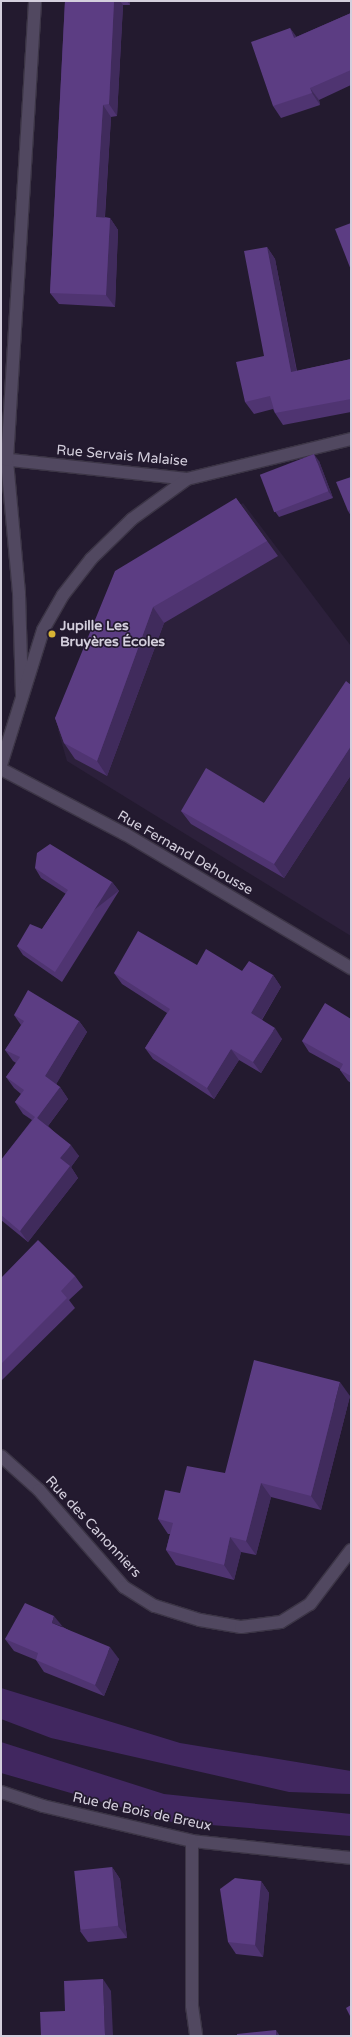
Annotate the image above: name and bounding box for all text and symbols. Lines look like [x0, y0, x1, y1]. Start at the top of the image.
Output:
street label: Rue Servais Malaise [56, 442, 188, 470]
place label: Jupille Les Bruyères Écoles [60, 618, 165, 650]
marker: Jupille Les Bruyères Écoles [47, 629, 57, 639]
street label: Rue Fernand Dehousse [114, 807, 256, 899]
street label: Rue des Canonniers [42, 1473, 144, 1581]
street label: Rue de Bois de Breux [71, 1789, 213, 1835]

